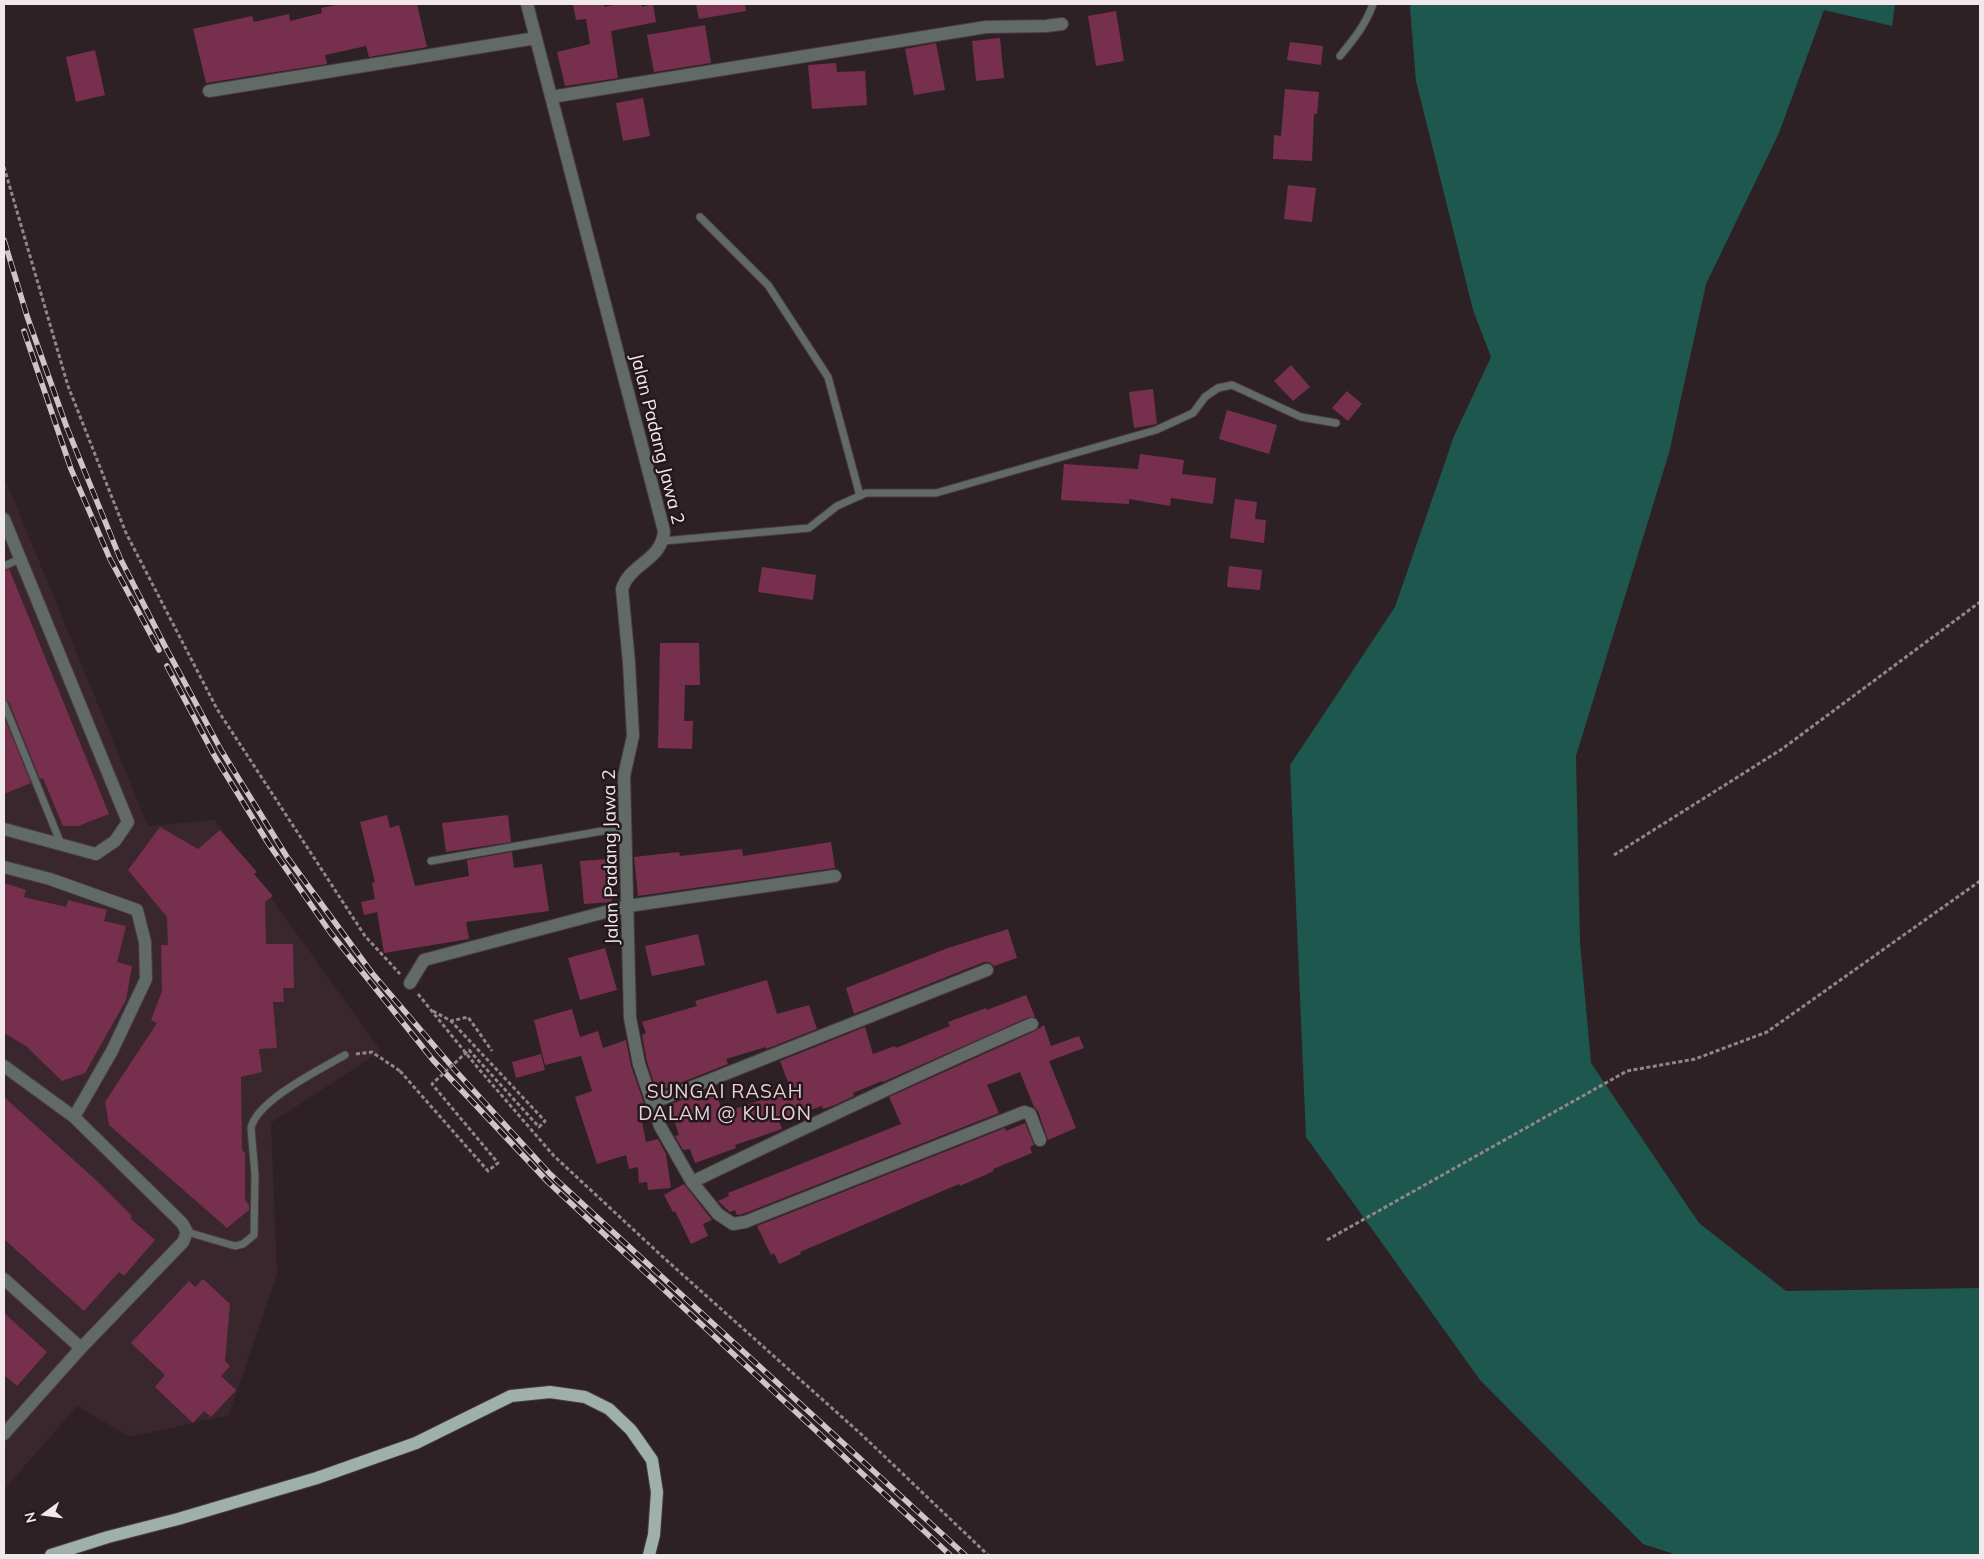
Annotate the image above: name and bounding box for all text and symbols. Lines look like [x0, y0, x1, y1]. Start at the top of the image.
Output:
street label: Jalan Padang Jawa 2 [625, 351, 689, 527]
street label: Jalan Padang Jawa 2 [599, 769, 623, 945]
district label: SUNGAI RASAH DALAM @ KULON [637, 1081, 813, 1125]
north arrow [20, 1489, 70, 1539]
text: N [20, 1510, 40, 1525]

